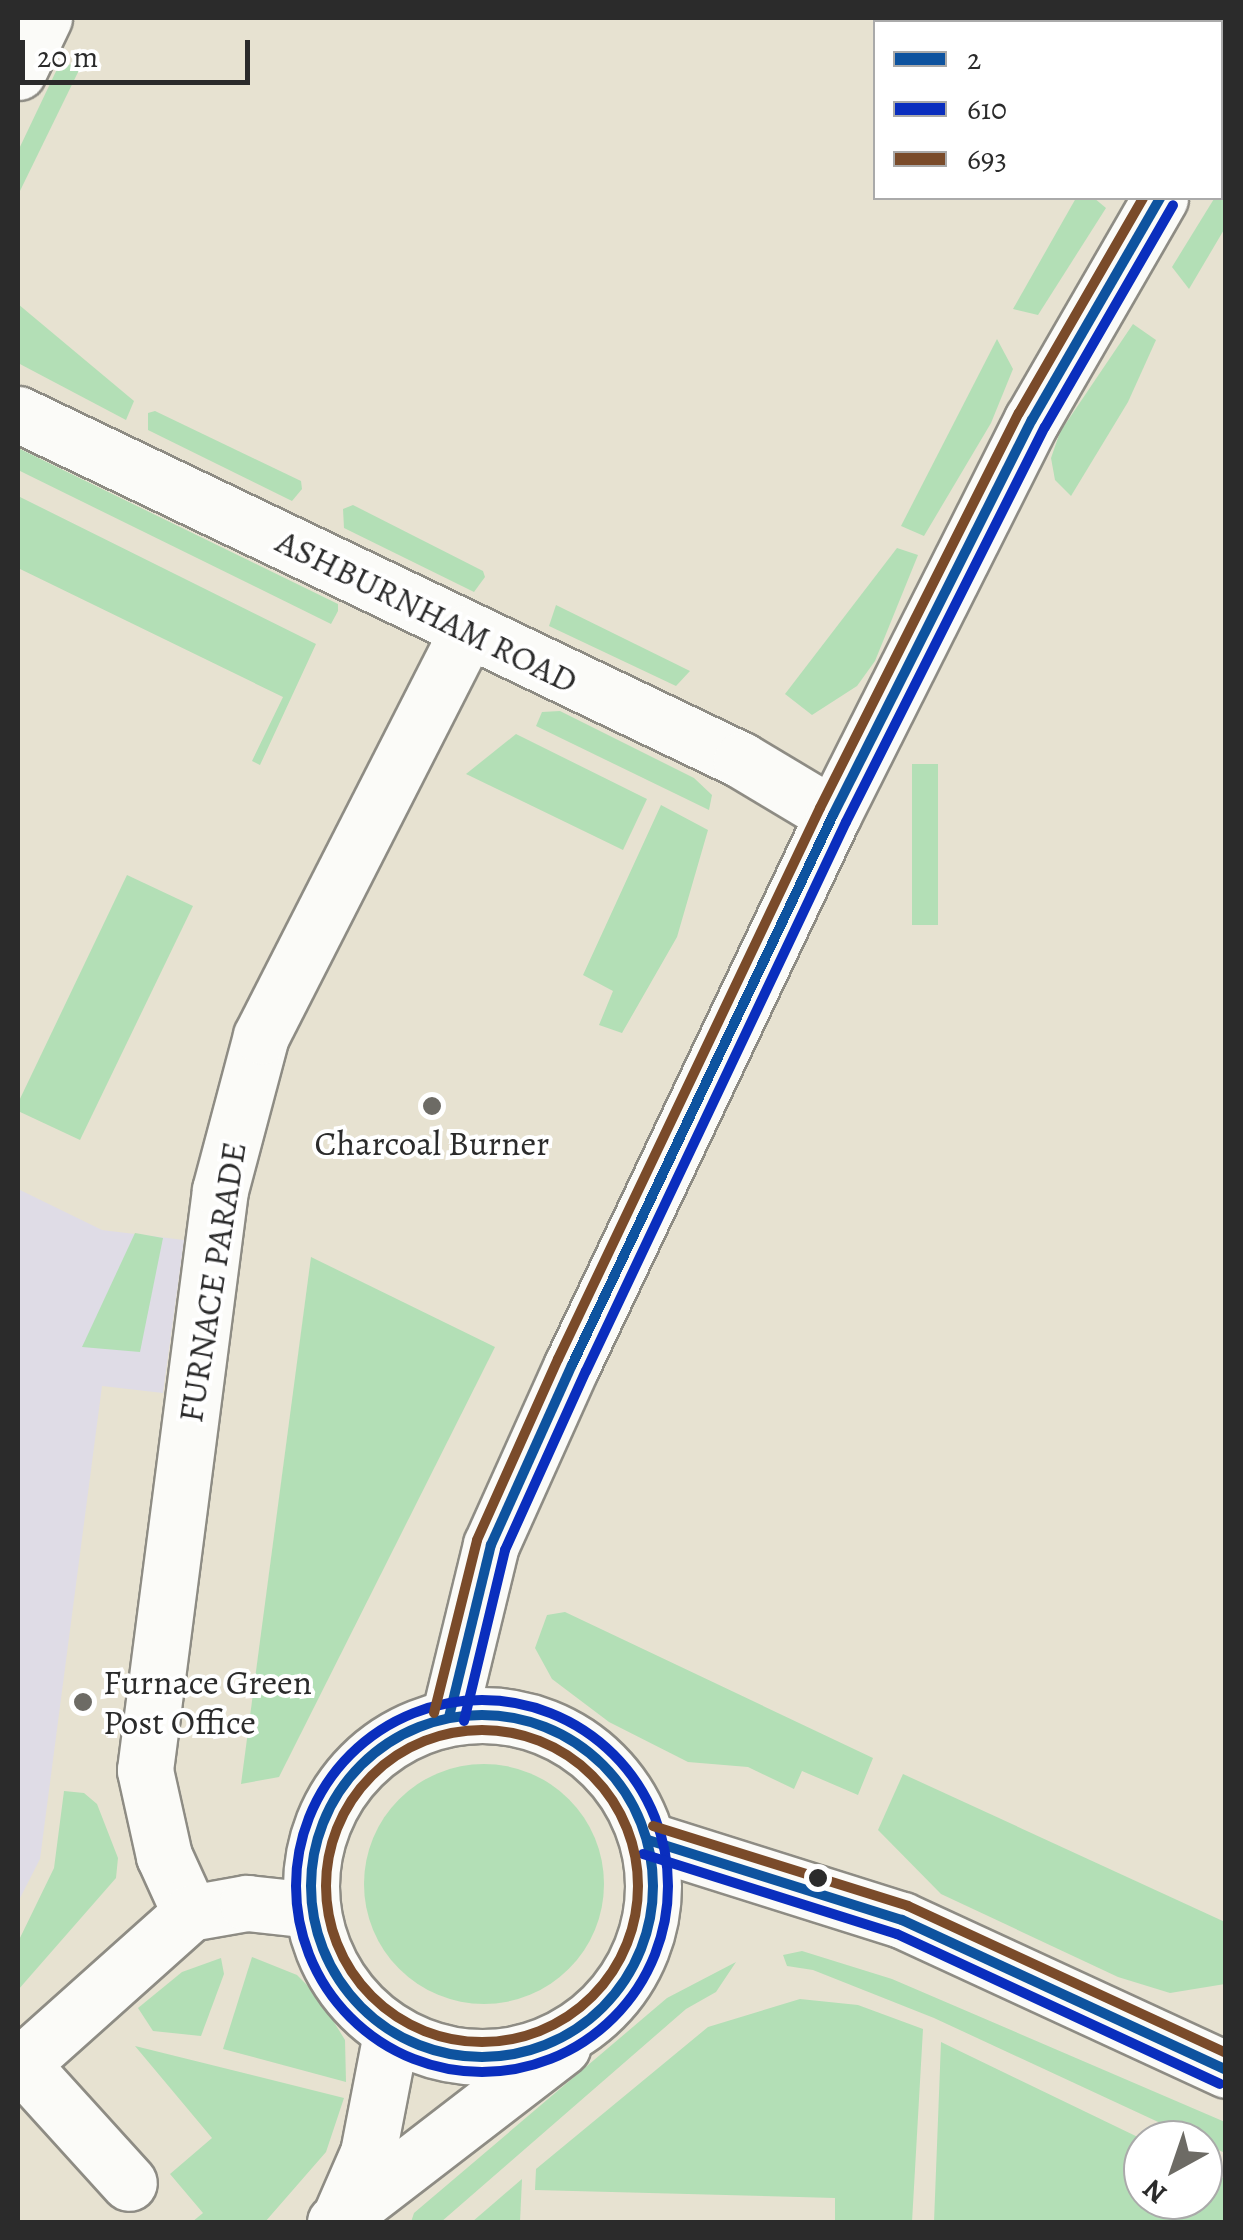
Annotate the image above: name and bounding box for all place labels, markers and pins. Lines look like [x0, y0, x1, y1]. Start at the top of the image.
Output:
marker: Charcoal Burner [421, 1095, 443, 1117]
place label: Charcoal Burner [315, 1122, 549, 1164]
place label: Furnace Green Post Office [103, 1661, 312, 1743]
marker: Furnace Green Post Office [72, 1691, 94, 1713]
unlabelled marker [808, 1868, 828, 1888]

